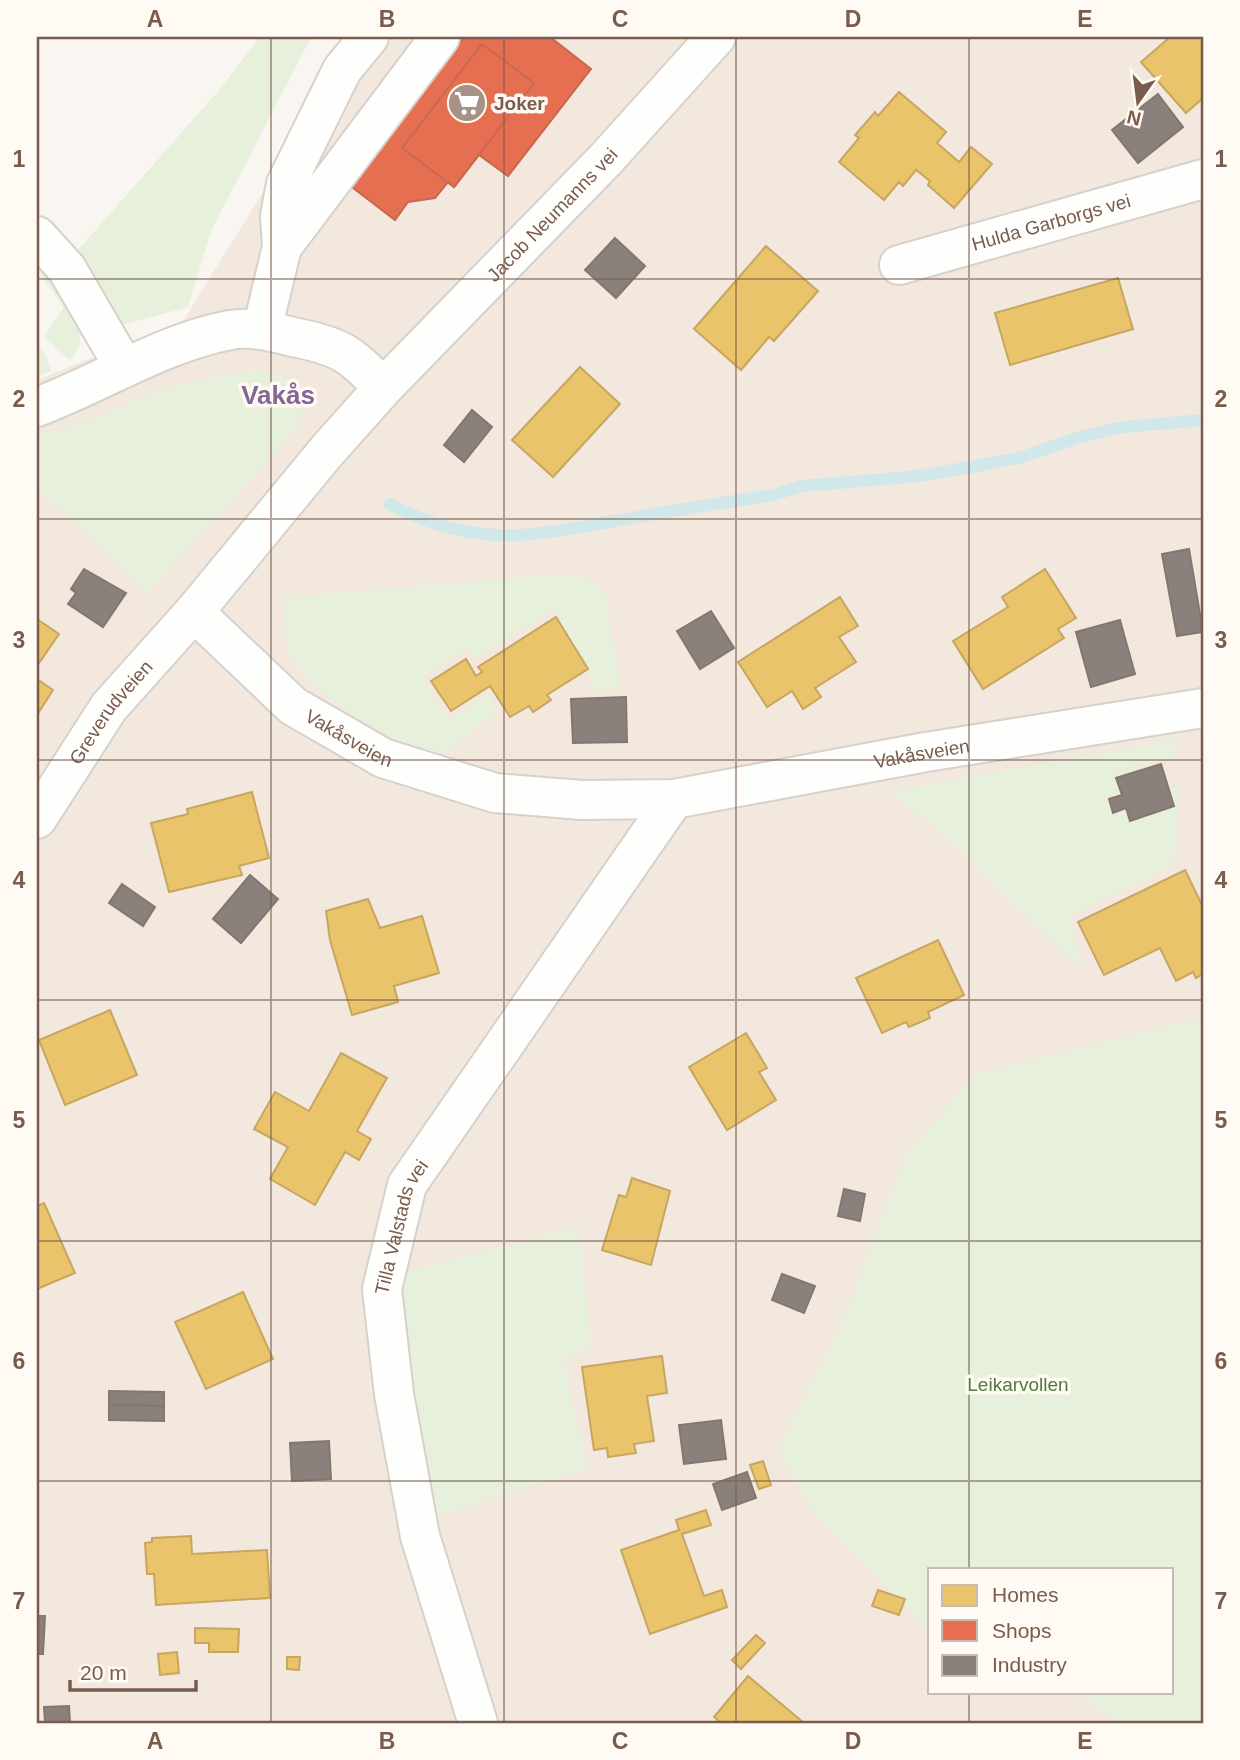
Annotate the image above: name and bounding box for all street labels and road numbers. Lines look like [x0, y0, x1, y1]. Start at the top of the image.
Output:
street label: Jacob Neumanns vei [483, 144, 621, 285]
street label: Hulda Garborgs vei [969, 190, 1133, 254]
street label: Greverudveien [65, 656, 156, 768]
street label: Vakåsveien [302, 705, 395, 771]
street label: Vakåsveien [872, 735, 971, 772]
street label: Tilla Valstads vei [371, 1156, 432, 1296]

